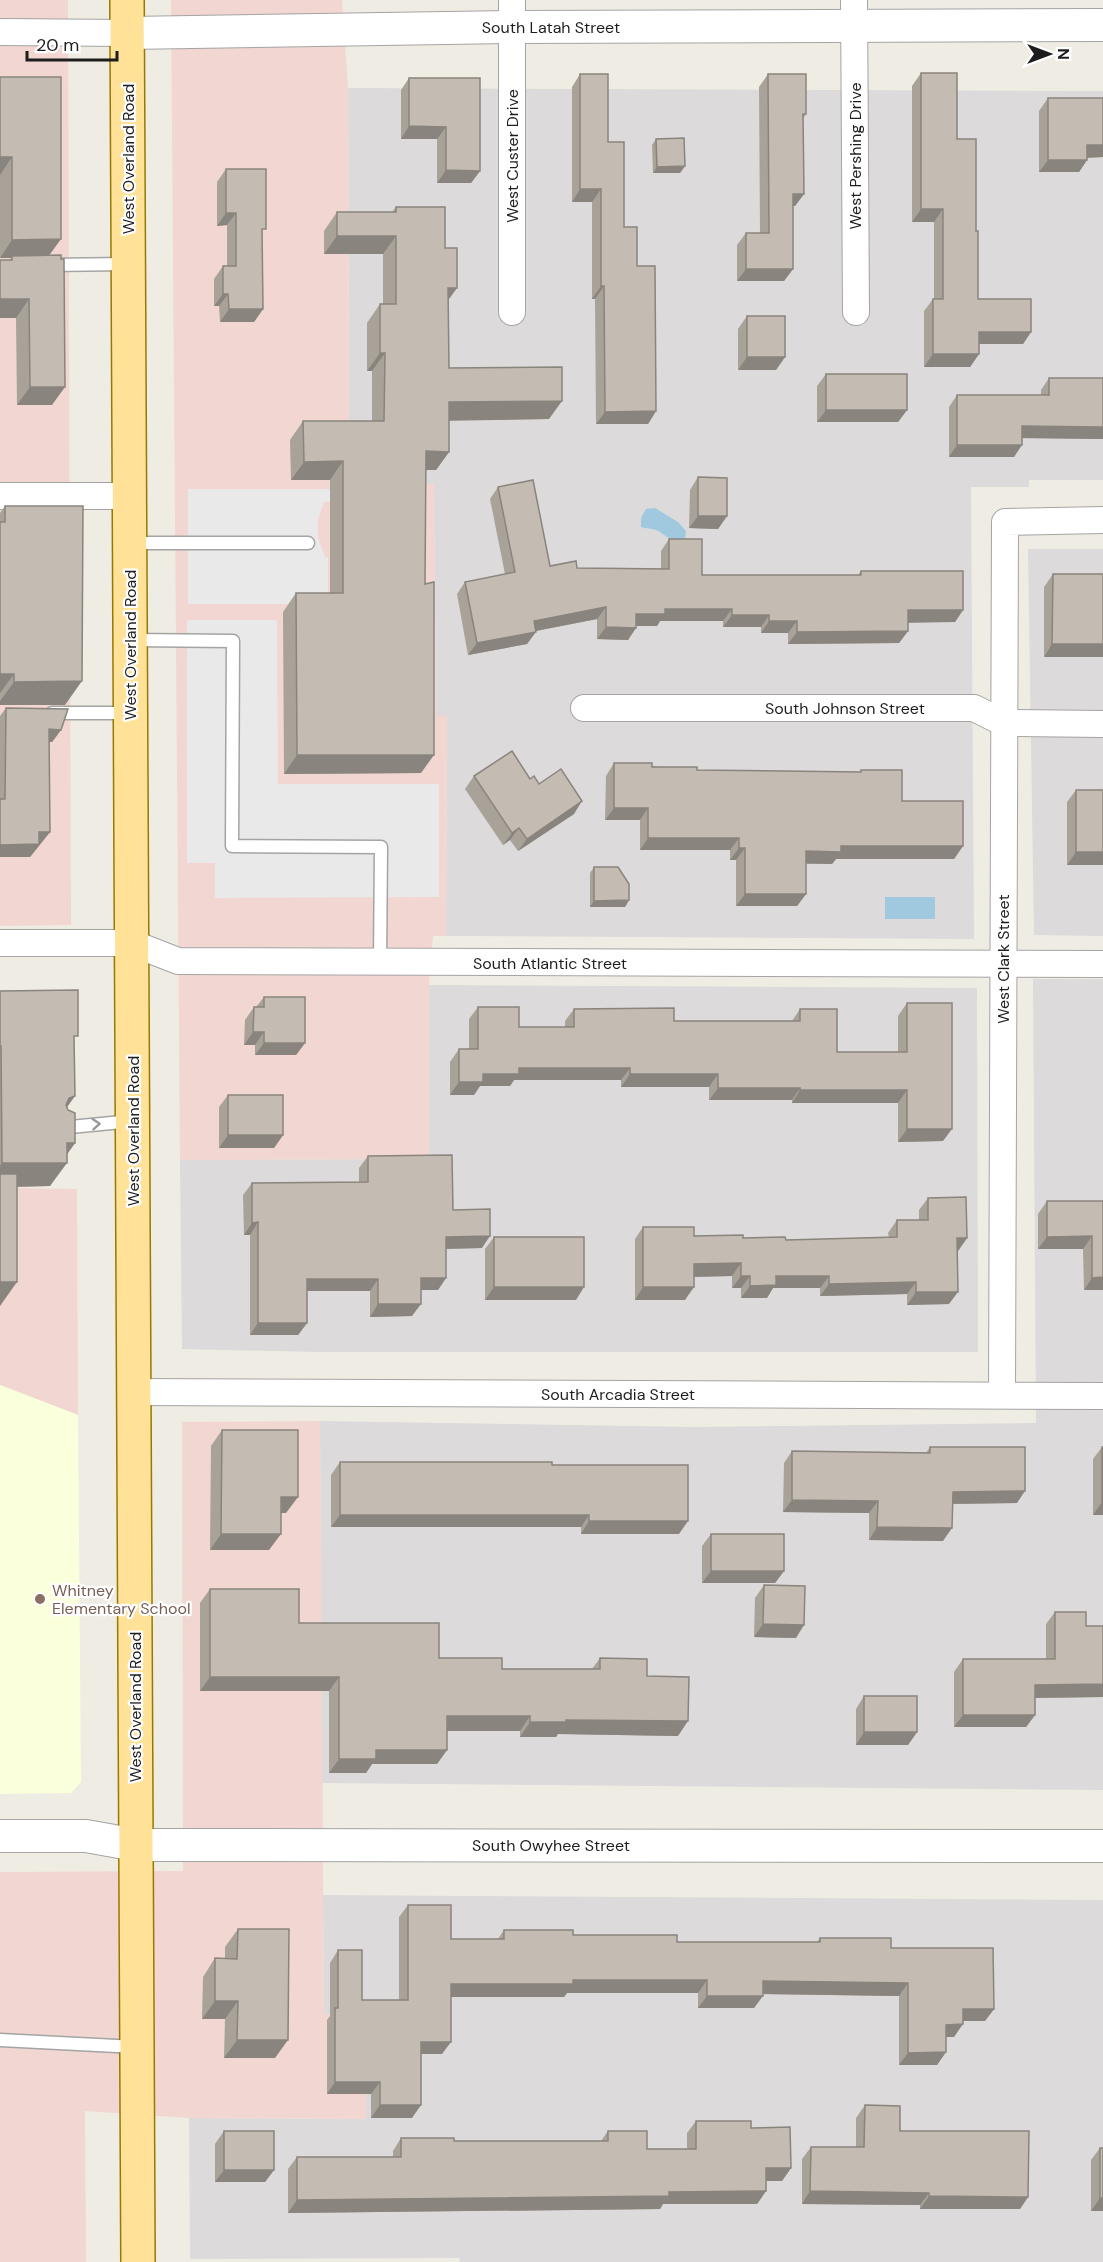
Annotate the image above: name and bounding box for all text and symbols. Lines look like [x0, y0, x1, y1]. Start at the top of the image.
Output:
street label: South Latah Street [482, 17, 620, 38]
scale bar [27, 24, 117, 62]
north arrow [1019, 24, 1079, 84]
text: 20 m [36, 33, 79, 57]
text: N [1053, 48, 1074, 60]
street label: West Pershing Drive [845, 82, 866, 230]
street label: West Overland Road [118, 84, 139, 234]
street label: West Custer Drive [502, 89, 523, 223]
street label: West Overland Road [120, 570, 141, 720]
street label: South Johnson Street [765, 698, 925, 719]
street label: West Clark Street [993, 894, 1014, 1024]
street label: South Atlantic Street [473, 953, 627, 974]
street label: West Overland Road [123, 1056, 144, 1206]
one-way arrow [91, 1118, 100, 1131]
street label: South Arcadia Street [541, 1384, 695, 1405]
place label: Whitney Elementary School [52, 1580, 190, 1619]
marker: Whitney Elementary School [33, 1592, 47, 1606]
street label: West Overland Road [125, 1632, 146, 1782]
street label: South Owyhee Street [472, 1835, 630, 1856]

